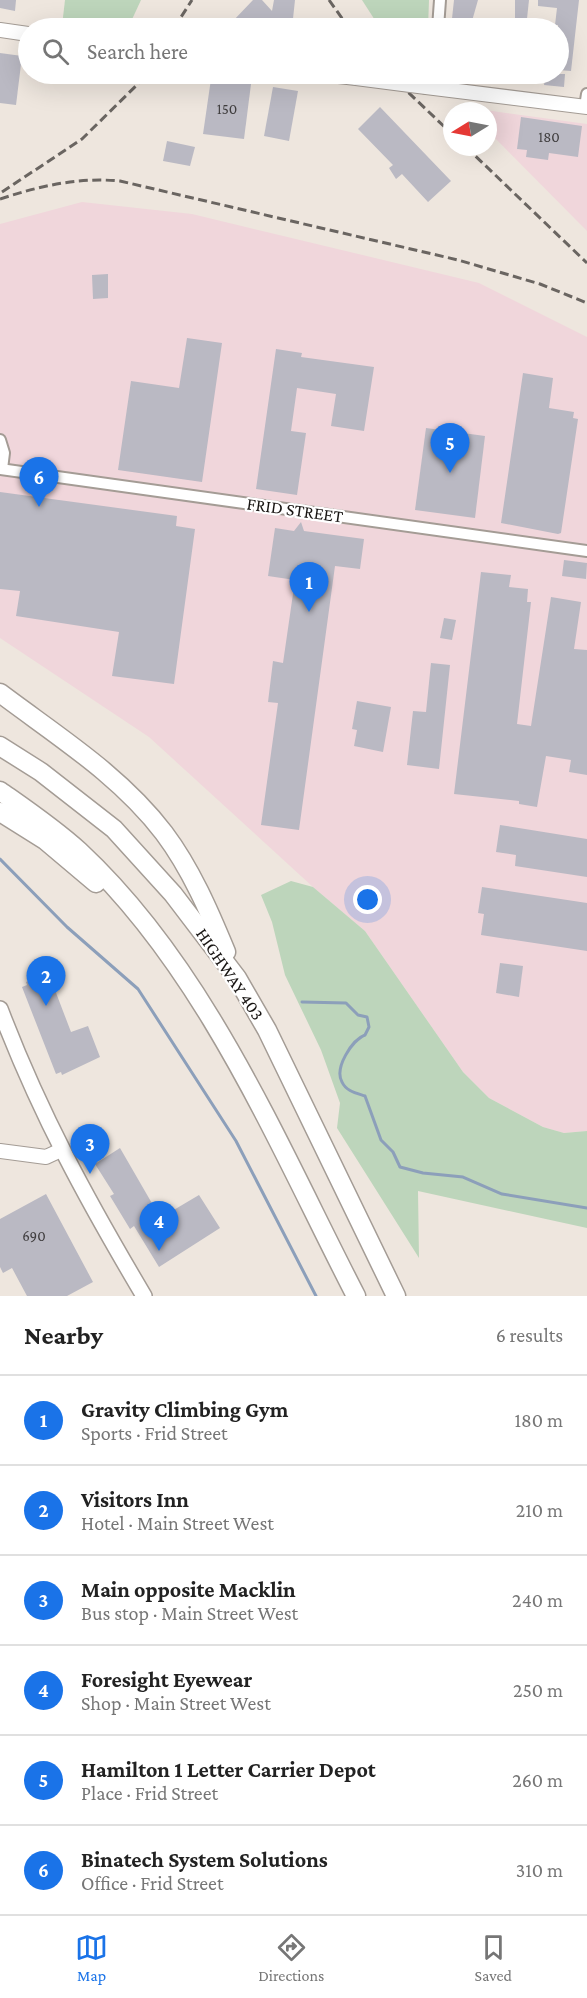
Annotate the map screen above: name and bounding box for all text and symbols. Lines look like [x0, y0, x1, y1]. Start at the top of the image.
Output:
search box [18, 18, 569, 84]
icon: search [39, 35, 72, 68]
text: Search here [87, 39, 188, 64]
house number: 150 [217, 101, 237, 117]
north arrow [443, 102, 497, 156]
house number: 180 [538, 129, 560, 145]
pin: 5 [430, 424, 470, 473]
pin: 6 [20, 458, 58, 507]
street label: FRID STREET [246, 493, 345, 527]
pin: 1 [290, 562, 328, 612]
your location [353, 885, 382, 914]
street label: HIGHWAY 403 [192, 924, 268, 1024]
pin: 2 [26, 956, 66, 1006]
pin: 3 [70, 1124, 110, 1174]
pin: 4 [140, 1202, 178, 1251]
house number: 690 [22, 1228, 46, 1244]
text: Nearby [24, 1321, 103, 1350]
text: 6 results [496, 1324, 563, 1346]
text: Gravity Climbing Gym [81, 1397, 288, 1422]
text: 1 [40, 1409, 47, 1431]
text: 180 m [514, 1409, 563, 1431]
text: Sports · Frid Street [81, 1422, 228, 1444]
text: Visitors Inn [81, 1487, 189, 1512]
text: 2 [38, 1499, 49, 1521]
text: 210 m [516, 1499, 563, 1521]
text: Hotel · Main Street West [81, 1512, 274, 1534]
text: Main opposite Macklin [81, 1577, 296, 1602]
text: 3 [39, 1589, 48, 1611]
text: 240 m [512, 1589, 563, 1611]
text: Bus stop · Main Street West [81, 1602, 298, 1624]
text: Foresight Eyewear [81, 1667, 252, 1692]
text: 4 [38, 1679, 49, 1701]
text: 250 m [513, 1679, 563, 1701]
text: Shop · Main Street West [81, 1692, 271, 1714]
text: Hamilton 1 Letter Carrier Depot [81, 1757, 376, 1782]
text: 5 [39, 1769, 48, 1791]
text: 260 m [512, 1769, 563, 1791]
text: Place · Frid Street [81, 1782, 218, 1804]
text: Binatech System Solutions [81, 1847, 328, 1872]
text: 6 [38, 1859, 49, 1881]
text: 310 m [516, 1859, 563, 1881]
text: Office · Frid Street [81, 1872, 224, 1894]
tab: Map [75, 1931, 108, 1984]
tab: Directions [258, 1931, 324, 1984]
tab: Saved [474, 1931, 512, 1984]

